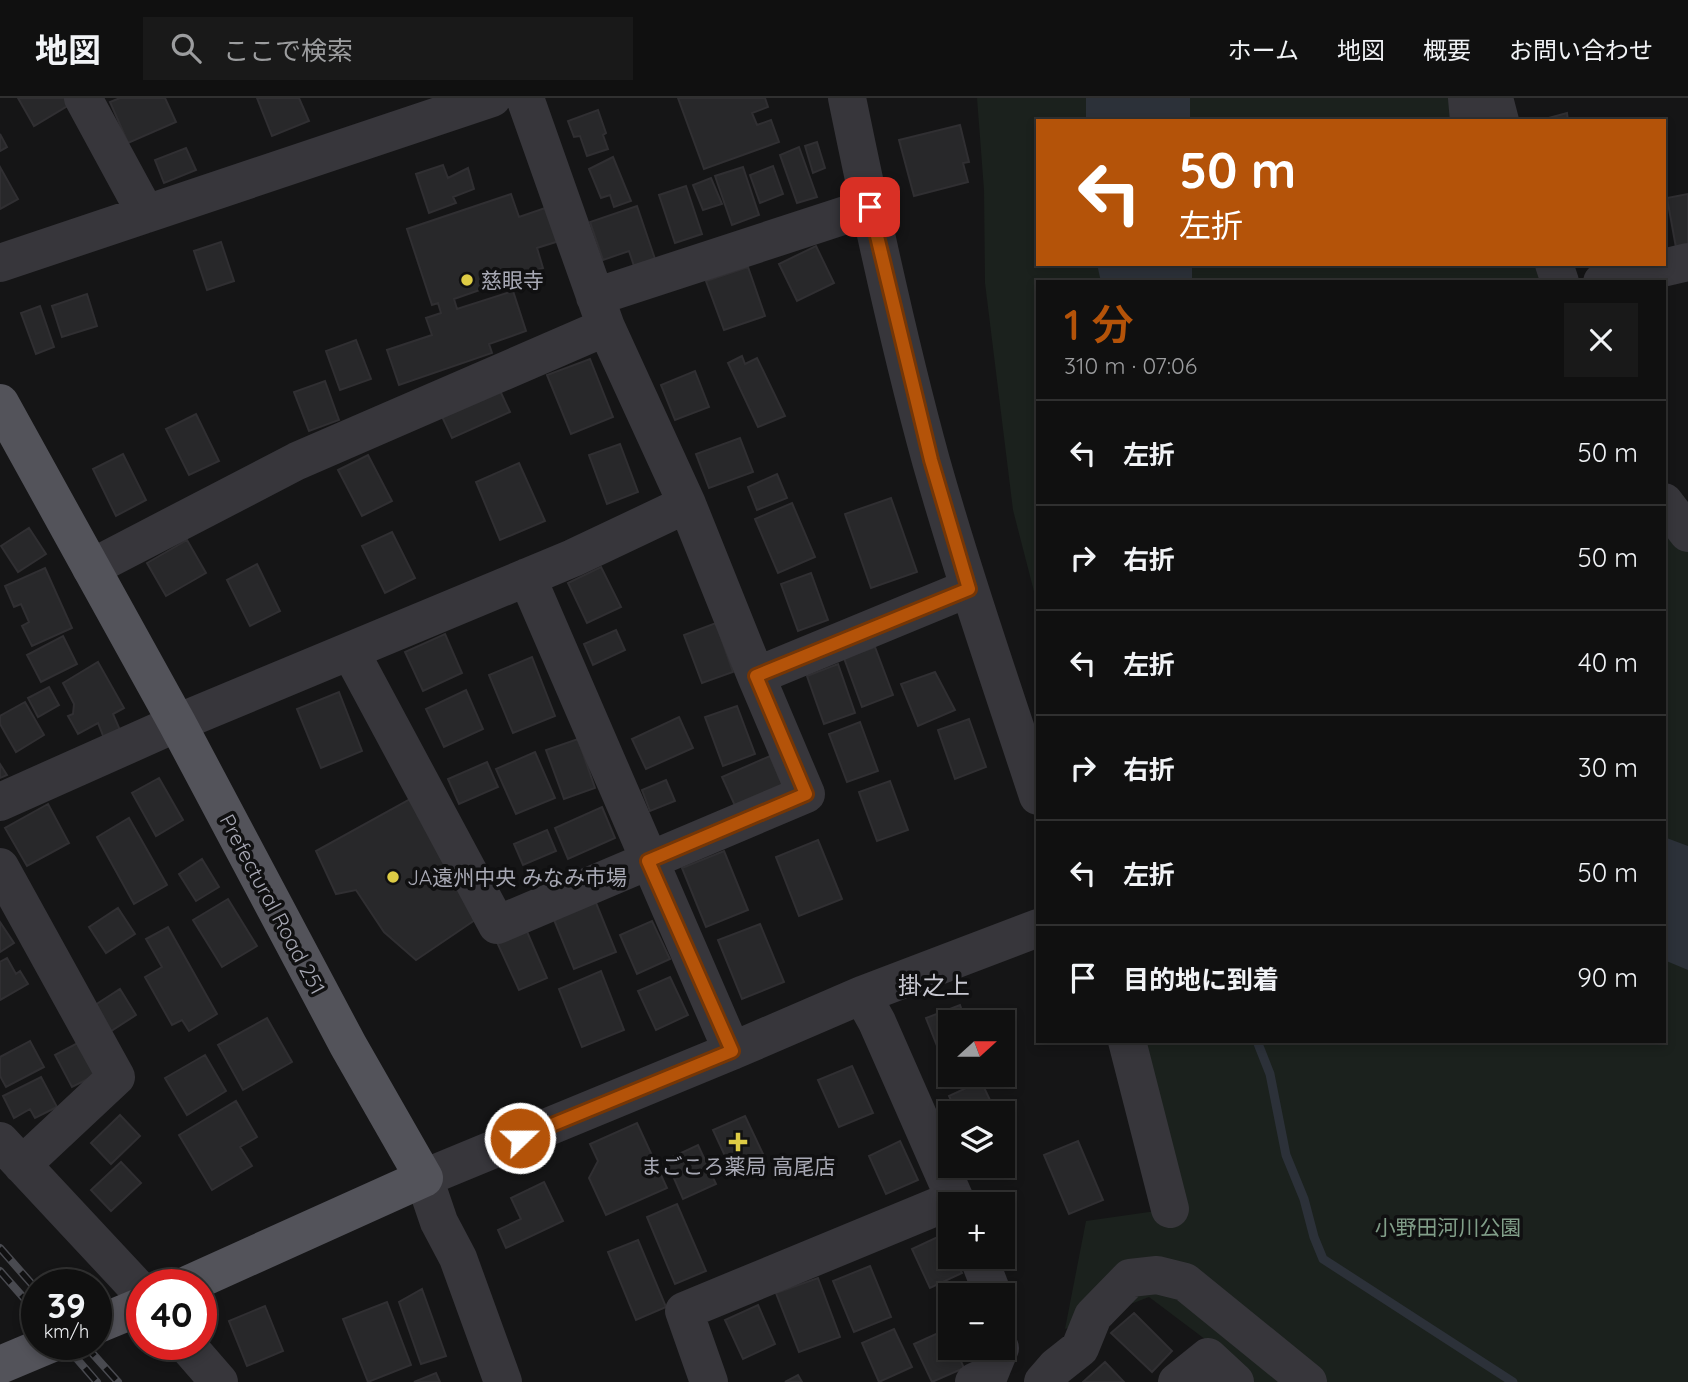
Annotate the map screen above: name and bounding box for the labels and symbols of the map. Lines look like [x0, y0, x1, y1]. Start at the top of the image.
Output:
pin [840, 177, 900, 237]
place label: 慈眼寺 [481, 267, 544, 293]
marker: 慈眼寺 [459, 272, 475, 288]
street label: Prefectural Road 251 [214, 809, 332, 999]
place label: JA遠州中央 みなみ市場 [407, 864, 627, 890]
marker: JA遠州中央 みなみ市場 [385, 869, 401, 885]
district label: 掛之上 [898, 970, 970, 1000]
north arrow [938, 1010, 1015, 1087]
position arrow [483, 1101, 557, 1175]
marker: まごころ薬局 高尾店 [730, 1134, 746, 1150]
place label: まごころ薬局 高尾店 [641, 1153, 835, 1179]
park label: 小野田河川公園 [1375, 1214, 1522, 1240]
speed limit sign: 40 [126, 1269, 217, 1360]

